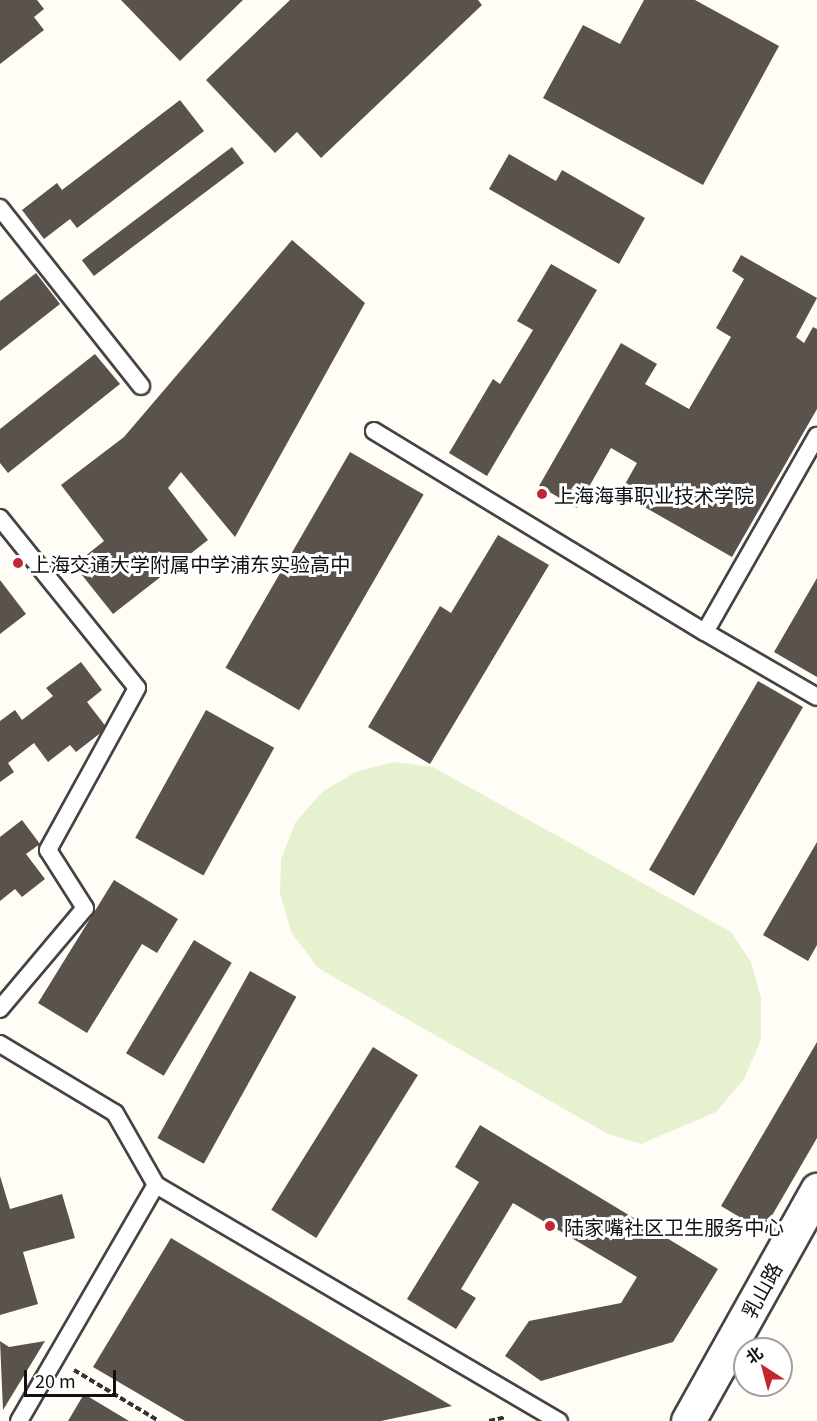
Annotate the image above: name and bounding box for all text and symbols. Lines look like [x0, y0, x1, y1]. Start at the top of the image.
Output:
place label: 上海海事职业技术学院 [554, 482, 754, 506]
marker: 上海海事职业技术学院 [535, 487, 549, 501]
place label: 上海交通大学附属中学浦东实验高中 [30, 551, 350, 575]
marker: 上海交通大学附属中学浦东实验高中 [11, 556, 25, 570]
place label: 陆家嘴社区卫生服务中心 [564, 1214, 784, 1238]
marker: 陆家嘴社区卫生服务中心 [541, 1217, 559, 1235]
street label: 乳山路 [736, 1258, 786, 1322]
north arrow [733, 1337, 793, 1397]
text: 北 [740, 1340, 767, 1368]
scale bar [27, 1358, 118, 1396]
text: 20 m [35, 1367, 76, 1393]

